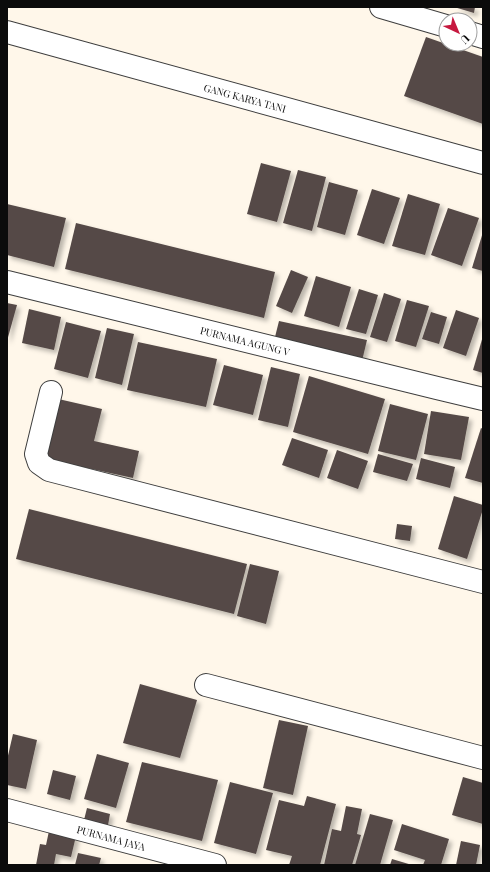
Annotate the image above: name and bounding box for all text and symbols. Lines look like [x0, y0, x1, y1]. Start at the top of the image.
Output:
north arrow [438, 12, 478, 52]
text: U [457, 32, 473, 48]
street label: GANG KARYA TANI [202, 80, 288, 116]
street label: PURNAMA AGUNG V [199, 323, 292, 359]
street label: PURNAMA JAYA [75, 822, 148, 854]

